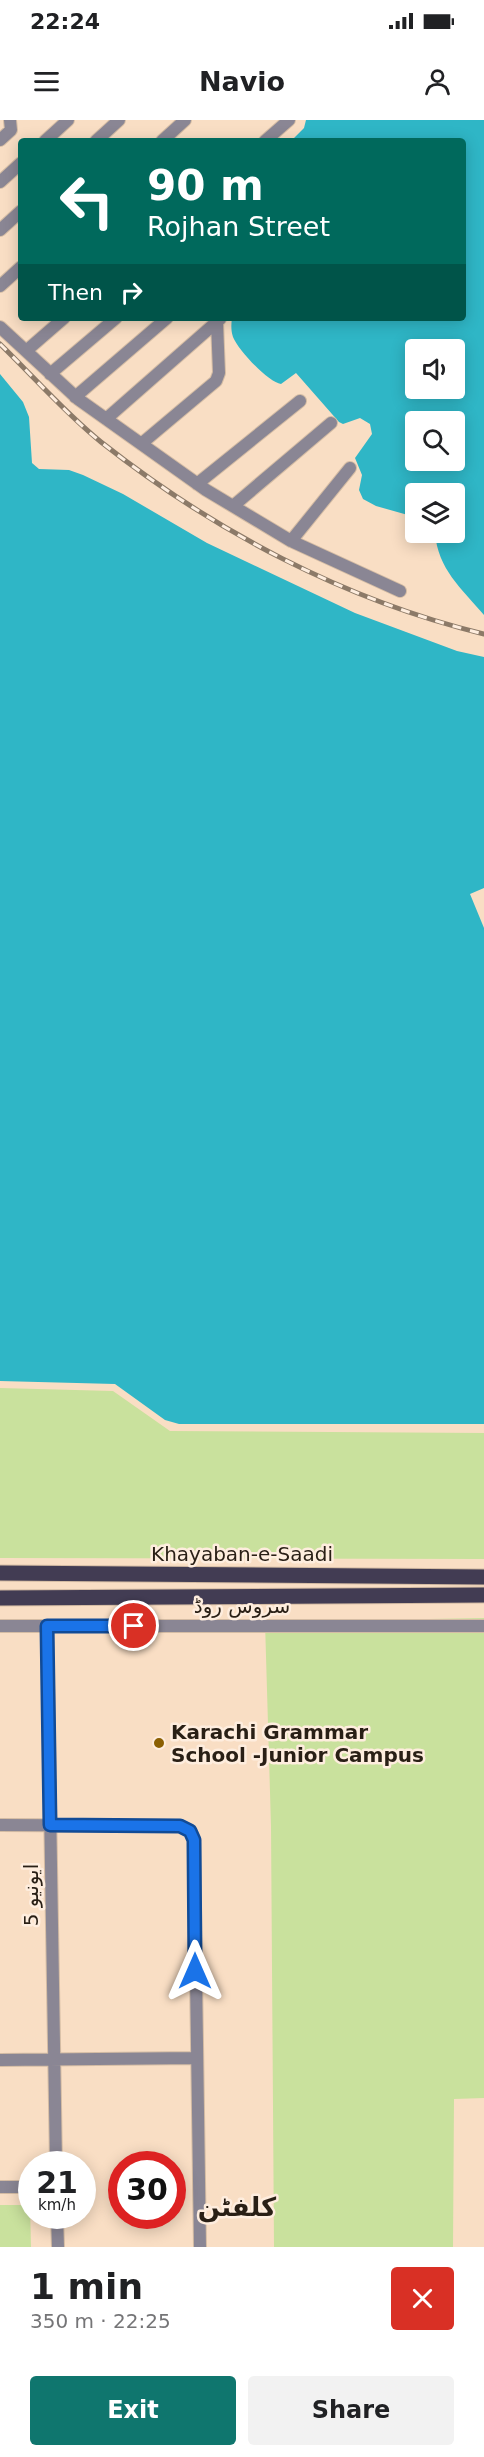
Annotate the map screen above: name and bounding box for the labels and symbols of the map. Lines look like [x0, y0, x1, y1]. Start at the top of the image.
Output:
street label: Khayaban-e-Saadi [151, 1542, 333, 1566]
street label: سروس روڈ [194, 1594, 290, 1618]
pin [108, 1600, 159, 1651]
place label: Karachi Grammar School -Junior Campus [171, 1720, 424, 1767]
marker: Karachi Grammar School -Junior Campus [152, 1736, 166, 1750]
street label: ایونیو 5 [19, 1864, 43, 1926]
position arrow [163, 1939, 227, 2003]
speed limit sign: 30 [108, 2151, 186, 2229]
district label: کلفٹن [198, 2192, 277, 2223]

